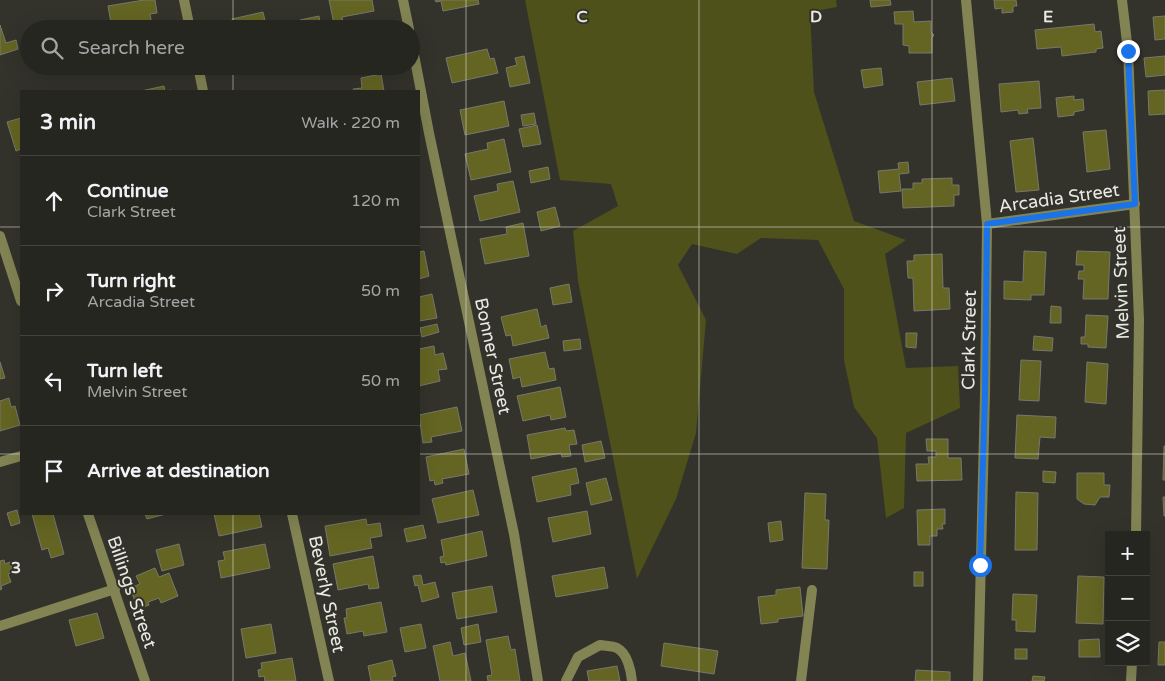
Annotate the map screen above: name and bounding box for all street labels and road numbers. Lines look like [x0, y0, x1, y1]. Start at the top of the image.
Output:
street label: Arcadia Street [997, 179, 1121, 217]
street label: Melvin Street [1108, 226, 1134, 340]
street label: Clark Street [957, 290, 981, 390]
street label: Bonner Street [470, 296, 516, 416]
street label: Billings Street [102, 533, 162, 651]
street label: Beverly Street [304, 533, 350, 655]

